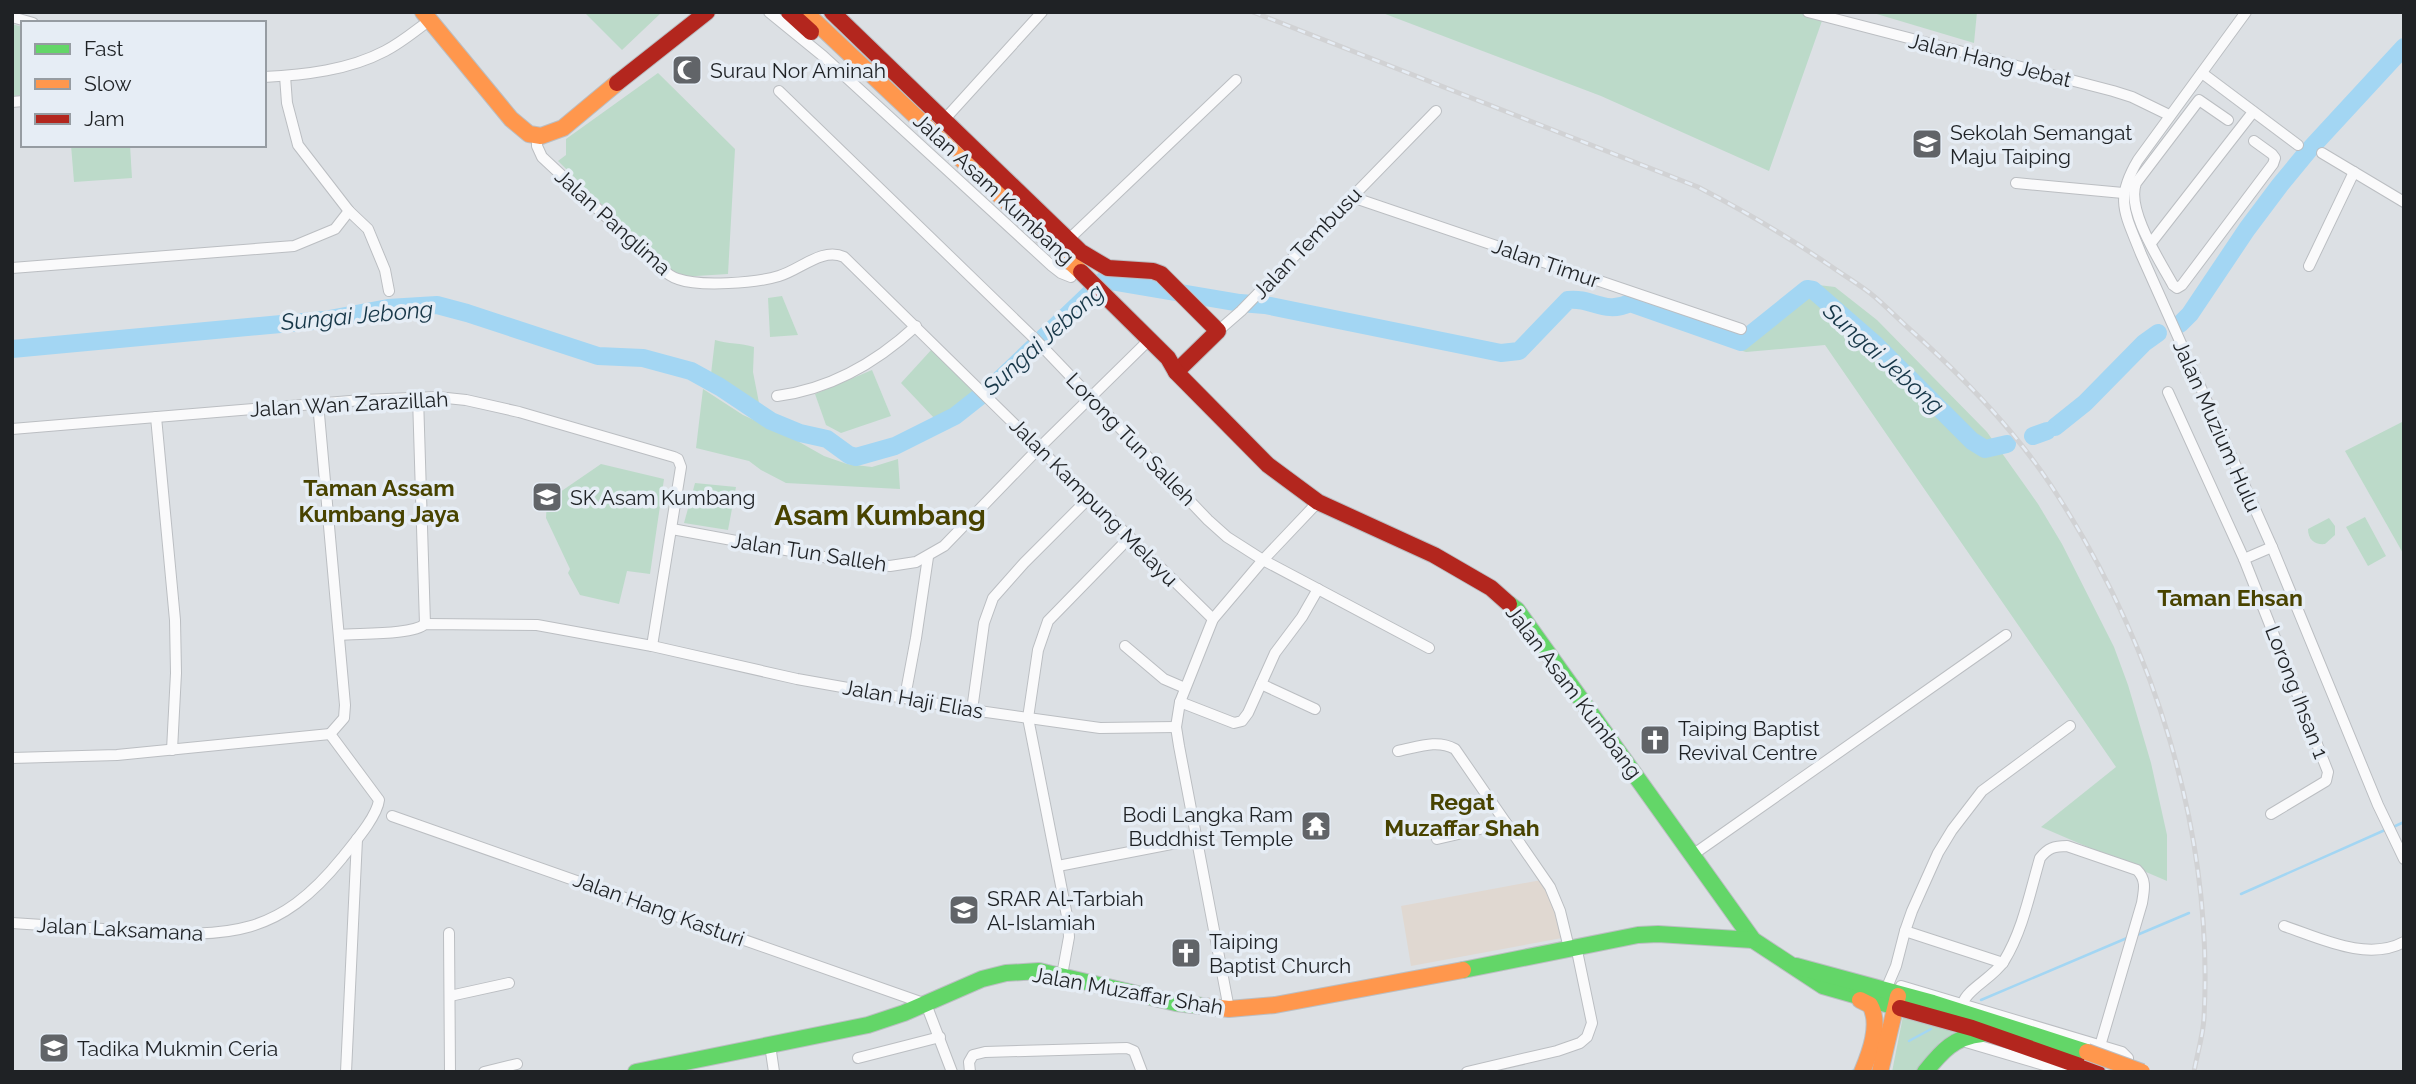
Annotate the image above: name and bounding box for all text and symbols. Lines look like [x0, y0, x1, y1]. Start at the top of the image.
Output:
legend [21, 21, 266, 147]
street label: Jalan Hang Jebat [1906, 28, 2074, 92]
text: Fast [84, 36, 124, 61]
mosque icon: Surau Nor Aminah [670, 53, 704, 87]
place label: Surau Nor Aminah [710, 58, 886, 83]
text: Slow [84, 71, 132, 96]
text: Jam [84, 106, 125, 131]
street label: Jalan Asam Kumbang [909, 108, 1079, 270]
place label: Sekolah Semangat Maju Taiping [1950, 120, 2132, 169]
school or university icon: Sekolah Semangat Maju Taiping [1910, 127, 1944, 161]
street label: Jalan Panglima [550, 164, 676, 280]
street label: Jalan Tembusu [1247, 182, 1367, 304]
street label: Jalan Timur [1489, 233, 1604, 293]
water label: Sungai Jebong [976, 278, 1109, 401]
water label: Sungai Jebong [279, 295, 435, 335]
water label: Sungai Jebong [1817, 296, 1950, 419]
street label: Jalan Muzium Hulu [2168, 336, 2266, 516]
street label: Lorong Tun Salleh [1061, 367, 1201, 511]
street label: Jalan Wan Zarazillah [249, 386, 449, 422]
street label: Jalan Kampung Melayu [1005, 413, 1183, 591]
district label: Taman Assam Kumbang Jaya [298, 474, 460, 527]
school or university icon: SK Asam Kumbang [530, 480, 564, 514]
place label: SK Asam Kumbang [570, 485, 756, 510]
district label: Asam Kumbang [774, 499, 986, 532]
street label: Jalan Tun Salleh [730, 527, 888, 577]
district label: Taman Ehsan [2157, 584, 2303, 611]
street label: Jalan Asam Kumbang [1501, 601, 1647, 783]
street label: Lorong Ihsan 1 [2260, 622, 2334, 762]
street label: Jalan Haji Elias [841, 674, 985, 724]
place label: Taiping Baptist Revival Centre [1678, 716, 1820, 765]
church icon: Taiping Baptist Revival Centre [1638, 723, 1672, 757]
district label: Regat Muzaffar Shah [1384, 788, 1540, 841]
place label: Bodi Langka Ram Buddhist Temple [1122, 802, 1293, 851]
temple icon: Bodi Langka Ram Buddhist Temple [1299, 809, 1333, 843]
street label: Jalan Hang Kasturi [570, 866, 748, 952]
place label: SRAR Al-Tarbiah Al-Islamiah [987, 886, 1144, 935]
school or university icon: SRAR Al-Tarbiah Al-Islamiah [947, 893, 981, 927]
street label: Jalan Laksamana [36, 912, 204, 946]
place label: Taiping Baptist Church [1209, 929, 1351, 978]
church icon: Taiping Baptist Church [1169, 936, 1203, 970]
street label: Jalan Muzaffar Shah [1031, 962, 1225, 1020]
school or university icon: Tadika Mukmin Ceria [37, 1031, 71, 1065]
place label: Tadika Mukmin Ceria [77, 1036, 278, 1061]

